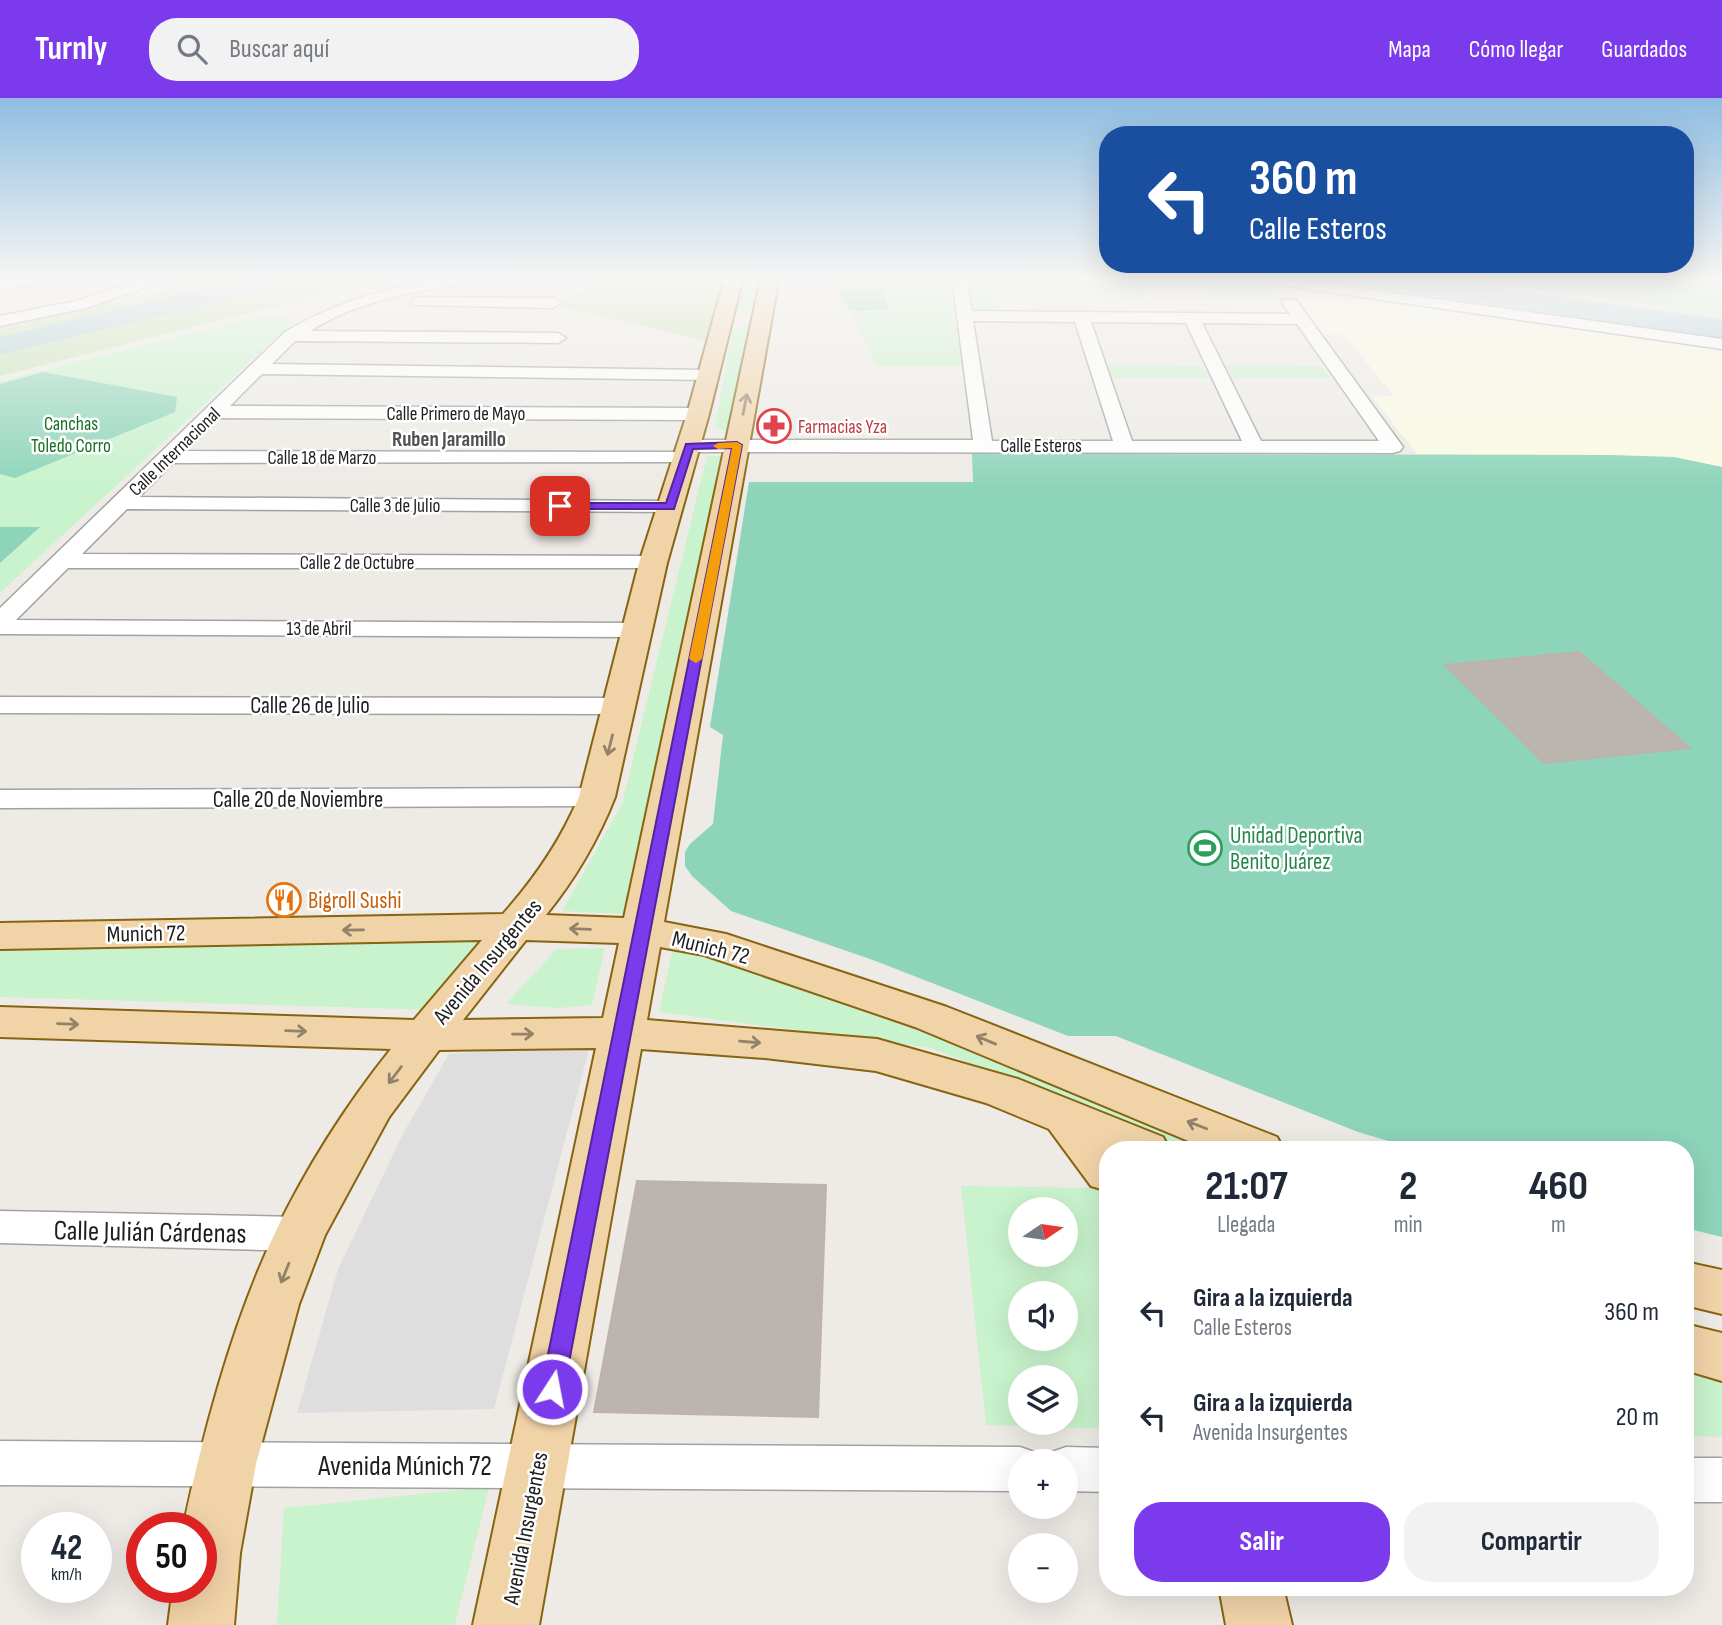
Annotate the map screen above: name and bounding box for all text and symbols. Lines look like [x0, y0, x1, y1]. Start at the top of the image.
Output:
search box [149, 18, 639, 81]
text: Turnly [35, 29, 107, 69]
icon: search [173, 30, 211, 68]
text: Buscar aquí [229, 34, 329, 65]
text: Mapa [1388, 35, 1431, 64]
text: Cómo llegar [1469, 35, 1563, 64]
text: Guardados [1601, 35, 1687, 64]
text: 360 m [1249, 150, 1357, 209]
icon: left [1134, 154, 1225, 245]
text: Calle Esteros [1249, 210, 1387, 249]
one-way arrow [739, 393, 753, 416]
street label: Calle Internacional [125, 403, 226, 501]
street label: Calle Primero de Mayo [387, 403, 525, 426]
pharmacy icon: Farmacias Yza [755, 407, 793, 445]
park label: Canchas Toledo Corro [31, 413, 111, 458]
place label: Farmacias Yza [798, 416, 887, 439]
district label: Ruben Jaramillo [392, 427, 506, 452]
street label: Calle Esteros [1000, 435, 1082, 458]
street label: Calle 18 de Marzo [267, 447, 377, 470]
pin [530, 476, 590, 536]
icon: arrive [541, 487, 579, 525]
street label: Calle 3 de Julio [350, 495, 440, 518]
street label: Calle 2 de Octubre [300, 552, 414, 575]
street label: 13 de Abril [287, 618, 352, 641]
street label: Calle 26 de Julio [250, 692, 370, 720]
one-way arrow [603, 733, 616, 756]
street label: Calle 20 de Noviembre [213, 786, 383, 814]
place label: Unidad Deportiva Benito Juárez [1230, 822, 1362, 876]
sports icon: Unidad Deportiva Benito Juárez [1186, 829, 1224, 867]
restaurant icon: Bigroll Sushi [265, 881, 303, 919]
place label: Bigroll Sushi [308, 887, 402, 915]
street label: Avenida Insurgentes [427, 893, 548, 1031]
street label: Munich 72 [106, 919, 186, 949]
one-way arrow [569, 922, 592, 936]
one-way arrow [341, 923, 364, 937]
street label: Munich 72 [669, 925, 752, 971]
one-way arrow [56, 1017, 79, 1031]
one-way arrow [284, 1024, 307, 1038]
one-way arrow [511, 1027, 534, 1041]
one-way arrow [975, 1033, 997, 1046]
one-way arrow [738, 1036, 761, 1049]
one-way arrow [388, 1066, 403, 1084]
one-way arrow [1186, 1118, 1208, 1131]
text: 21:07 [1205, 1161, 1288, 1212]
text: 2 [1399, 1161, 1417, 1212]
text: 460 [1529, 1161, 1588, 1212]
north arrow [1008, 1197, 1078, 1267]
map controls [1008, 1197, 1078, 1603]
text: Llegada [1217, 1211, 1275, 1239]
text: min [1394, 1211, 1423, 1239]
text: m [1551, 1211, 1566, 1239]
street label: Calle Julián Cárdenas [53, 1214, 247, 1251]
one-way arrow [277, 1262, 290, 1284]
button: sound [1008, 1281, 1078, 1351]
text: Gira a la izquierda [1193, 1283, 1353, 1314]
icon: left [1134, 1294, 1172, 1332]
text: 360 m [1604, 1297, 1659, 1328]
text: Calle Esteros [1193, 1314, 1292, 1342]
position arrow [515, 1352, 589, 1426]
button: layers [1008, 1365, 1078, 1435]
text: Gira a la izquierda [1193, 1388, 1353, 1419]
icon: left [1134, 1399, 1172, 1437]
text: 20 m [1616, 1402, 1659, 1433]
text: Avenida Insurgentes [1193, 1419, 1348, 1447]
button: + [1008, 1449, 1078, 1519]
street label: Avenida Múnich 72 [317, 1450, 492, 1483]
street label: Avenida Insurgentes [497, 1450, 554, 1608]
button: Salir [1134, 1502, 1390, 1582]
button: Compartir [1404, 1502, 1659, 1582]
speed limit sign: 50 [126, 1512, 217, 1603]
text: 42 [51, 1527, 82, 1570]
button: − [1008, 1533, 1078, 1603]
text: km/h [51, 1564, 82, 1585]

